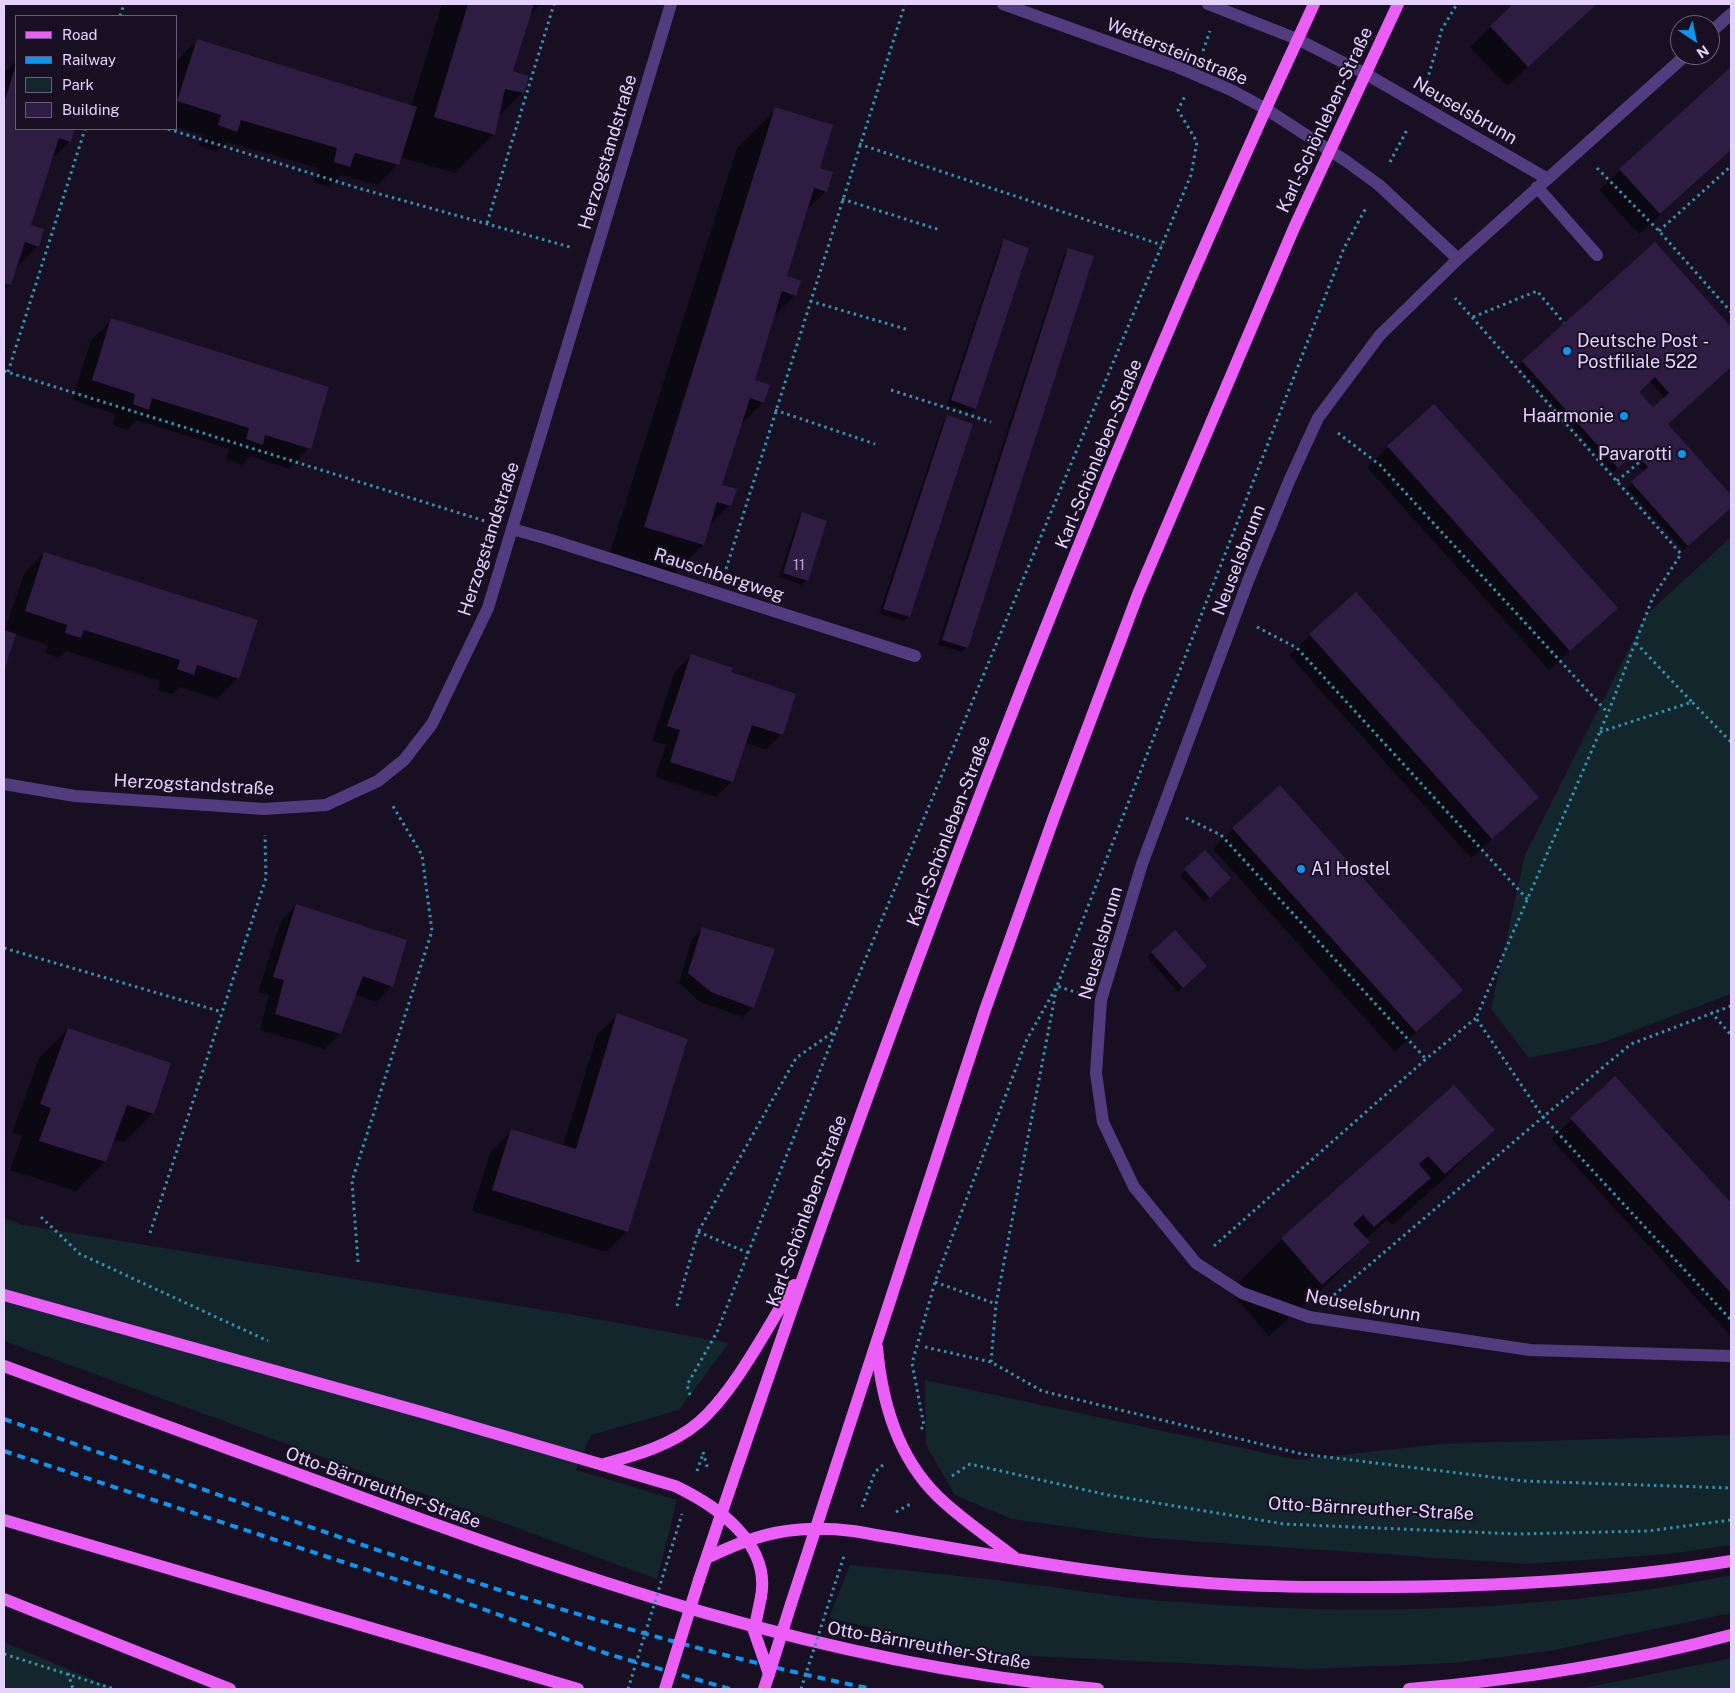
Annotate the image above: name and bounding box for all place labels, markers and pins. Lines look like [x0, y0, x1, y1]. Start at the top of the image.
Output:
place label: Deutsche Post - Postfiliale 522 [1577, 330, 1709, 372]
marker: Deutsche Post - Postfiliale 522 [1561, 345, 1573, 357]
place label: Haarmonie [1523, 405, 1614, 427]
marker: Haarmonie [1618, 410, 1630, 422]
place label: Pavarotti [1598, 443, 1672, 465]
marker: Pavarotti [1676, 448, 1688, 460]
place label: A1 Hostel [1311, 858, 1391, 880]
marker: A1 Hostel [1295, 863, 1307, 875]

